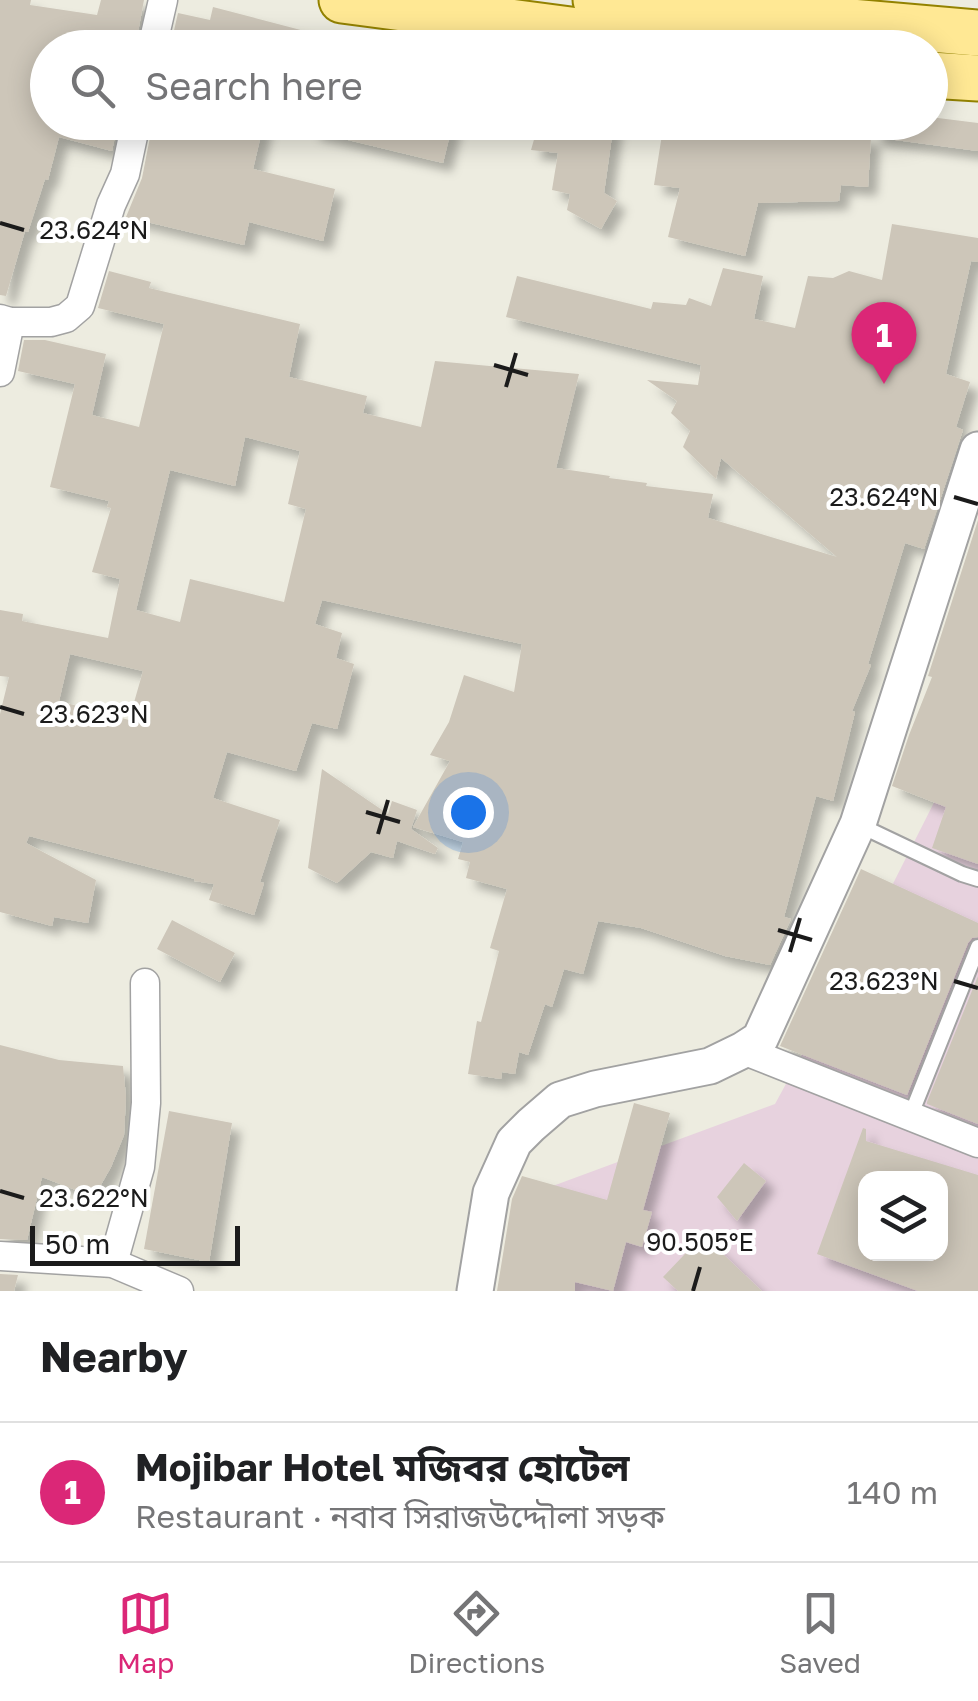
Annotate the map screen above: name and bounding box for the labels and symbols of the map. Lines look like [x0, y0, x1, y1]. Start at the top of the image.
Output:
text: 23.624°N [39, 214, 149, 245]
pin: 1 [852, 302, 916, 384]
text: 23.624°N [829, 481, 939, 512]
text: 23.623°N [39, 698, 149, 729]
your location [443, 787, 494, 838]
text: 23.623°N [829, 965, 939, 996]
text: 23.622°N [39, 1182, 149, 1213]
scale bar [30, 1221, 240, 1266]
text: 90.505°E [646, 1226, 754, 1257]

